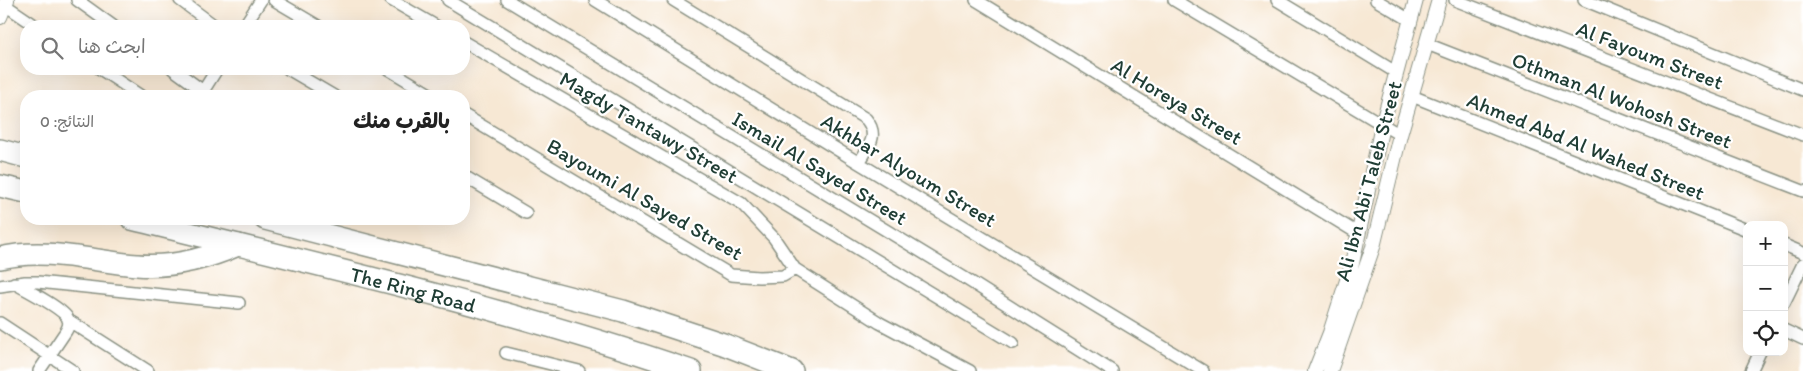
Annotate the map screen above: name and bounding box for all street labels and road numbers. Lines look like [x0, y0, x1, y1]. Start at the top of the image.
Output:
street label: Al Fayoum Street [1573, 16, 1727, 95]
street label: Othman Al Wohosh Street [1508, 46, 1736, 154]
street label: Al Horeya Street [1107, 52, 1247, 150]
street label: Magdy Tantawy Street [555, 66, 743, 188]
street label: Ali Ibn Abi Taleb Street [1329, 78, 1407, 284]
street label: Ahmed Abd Al Wahed Street [1464, 87, 1708, 205]
street label: Ismail Al Sayed Street [728, 106, 912, 230]
street label: Akhbar Alyoum Street [817, 108, 1001, 232]
street label: Bayoumi Al Sayed Street [543, 133, 747, 265]
street label: The Ring Road [348, 261, 480, 318]

